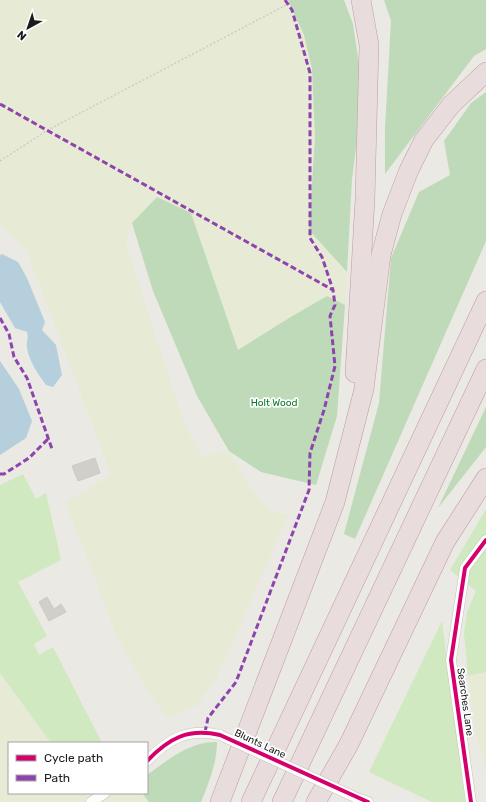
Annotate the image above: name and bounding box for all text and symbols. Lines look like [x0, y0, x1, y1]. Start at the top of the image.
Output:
north arrow [8, 8, 48, 48]
text: N [15, 28, 29, 43]
park label: Holt Wood [251, 397, 297, 409]
street label: Searches Lane [454, 667, 476, 737]
street label: Blunts Lane [232, 727, 288, 761]
legend [8, 742, 148, 794]
text: Cycle path [44, 751, 103, 765]
text: Path [44, 771, 70, 785]

